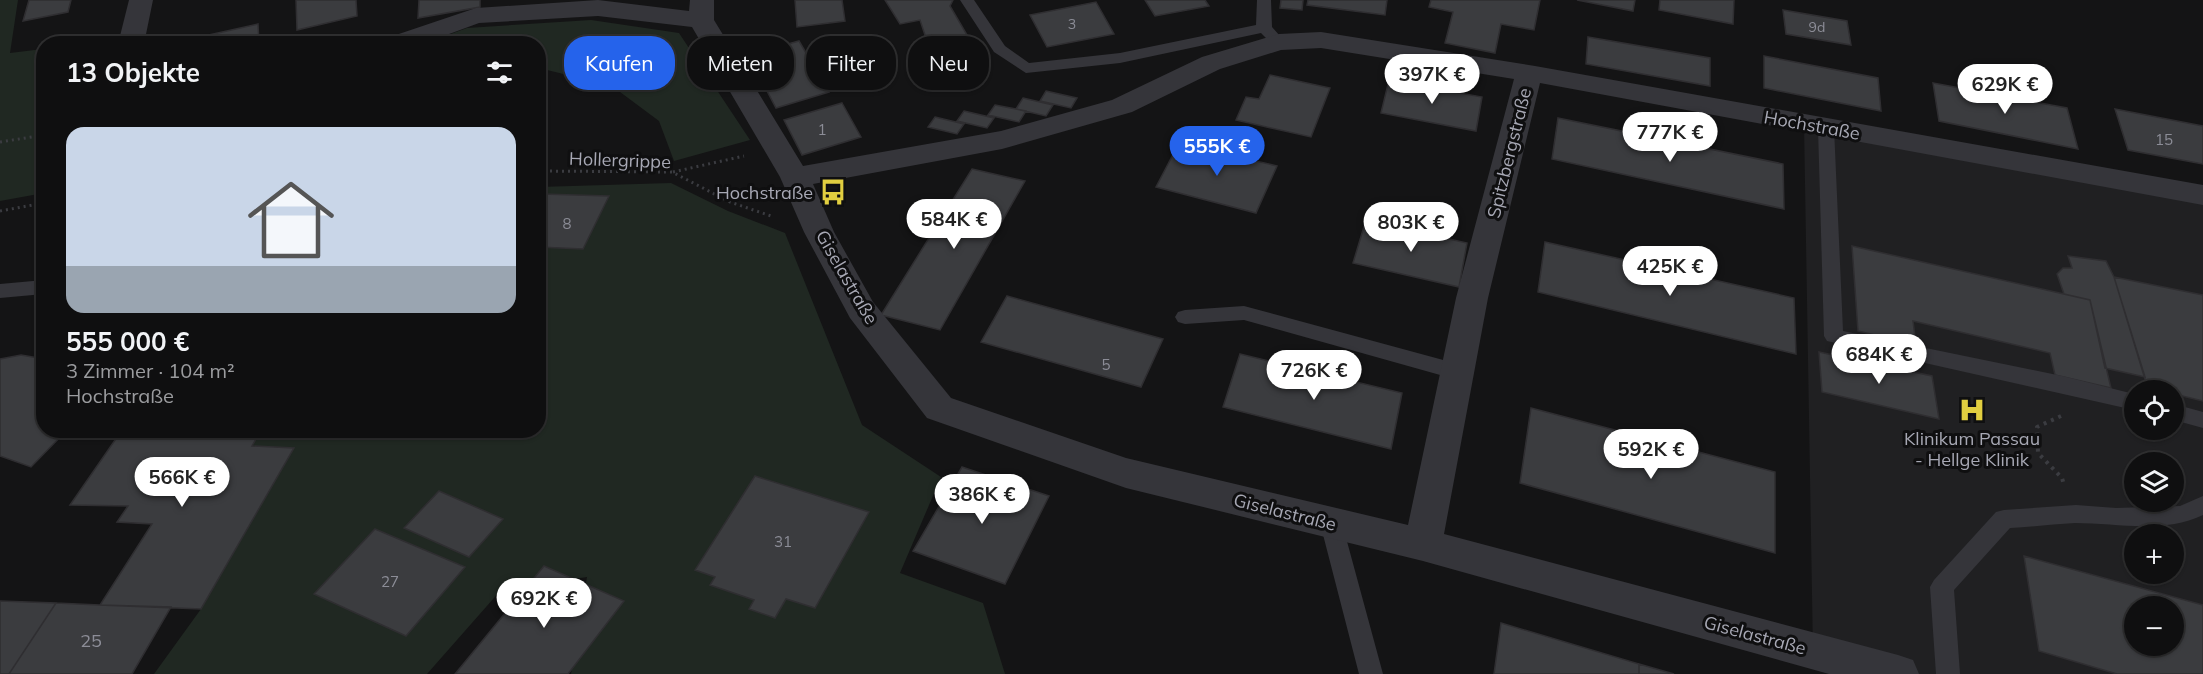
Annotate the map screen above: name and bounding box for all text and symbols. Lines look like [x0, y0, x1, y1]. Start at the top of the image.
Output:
house number: 3 [1068, 15, 1076, 33]
house number: 9d [1809, 18, 1825, 36]
chip: Kaufen [564, 36, 675, 90]
chip: Mieten [687, 36, 794, 90]
chip: Filter [806, 36, 896, 90]
chip: Neu [908, 36, 989, 90]
pin: 397K € [1383, 54, 1481, 105]
text: 13 Objekte [66, 56, 200, 89]
icon: filters [483, 56, 516, 89]
text: 397K € [1399, 61, 1465, 86]
pin: 629K € [1956, 64, 2054, 115]
text: 629K € [1972, 71, 2038, 96]
street label: Spitzbergstraße [1482, 85, 1536, 221]
street label: Hochstraße [1762, 105, 1862, 145]
pin: 777K € [1621, 112, 1719, 163]
text: 777K € [1637, 119, 1703, 144]
house number: 1 [817, 120, 827, 139]
pin: 555K € [1168, 126, 1266, 177]
house number: 15 [2155, 130, 2173, 149]
text: 555K € [1184, 133, 1250, 158]
street label: Hollergrippe [569, 147, 671, 173]
icon: home [237, 166, 345, 274]
bus stop icon: Hochstraße [818, 177, 848, 207]
place label: Hochstraße [716, 181, 813, 204]
pin: 584K € [905, 199, 1003, 250]
pin: 803K € [1362, 202, 1460, 253]
text: 584K € [921, 206, 987, 231]
text: 803K € [1378, 209, 1444, 234]
house number: 8 [562, 214, 572, 233]
street label: Giselastraße [811, 226, 883, 328]
pin: 425K € [1621, 246, 1719, 297]
text: 425K € [1637, 253, 1703, 278]
text: 555 000 € [66, 325, 189, 358]
pin: 684K € [1830, 334, 1928, 385]
text: 684K € [1846, 341, 1912, 366]
pin: 726K € [1265, 350, 1363, 401]
house number: 5 [1101, 355, 1111, 374]
text: 726K € [1281, 357, 1347, 382]
text: 3 Zimmer · 104 m² [66, 358, 235, 383]
map controls [2124, 380, 2184, 656]
button: locate [2124, 380, 2184, 440]
text: Hochstraße [66, 383, 174, 408]
hospital icon: Klinikum Passau - Hellge Klinik [1957, 395, 1987, 425]
place label: Klinikum Passau - Hellge Klinik [1904, 427, 2040, 471]
pin: 592K € [1602, 429, 1700, 480]
text: 592K € [1618, 436, 1684, 461]
button: layers [2124, 452, 2184, 512]
pin: 566K € [133, 457, 231, 508]
text: 566K € [149, 464, 215, 489]
pin: 386K € [933, 474, 1031, 525]
text: 386K € [949, 481, 1015, 506]
street label: Giselastraße [1231, 488, 1339, 536]
button: + [2124, 524, 2184, 584]
house number: 31 [774, 532, 792, 551]
house number: 27 [381, 572, 399, 591]
pin: 692K € [495, 578, 593, 629]
text: 692K € [511, 585, 577, 610]
button: − [2124, 596, 2184, 656]
street label: Giselastraße [1701, 610, 1809, 660]
house number: 25 [80, 629, 102, 652]

